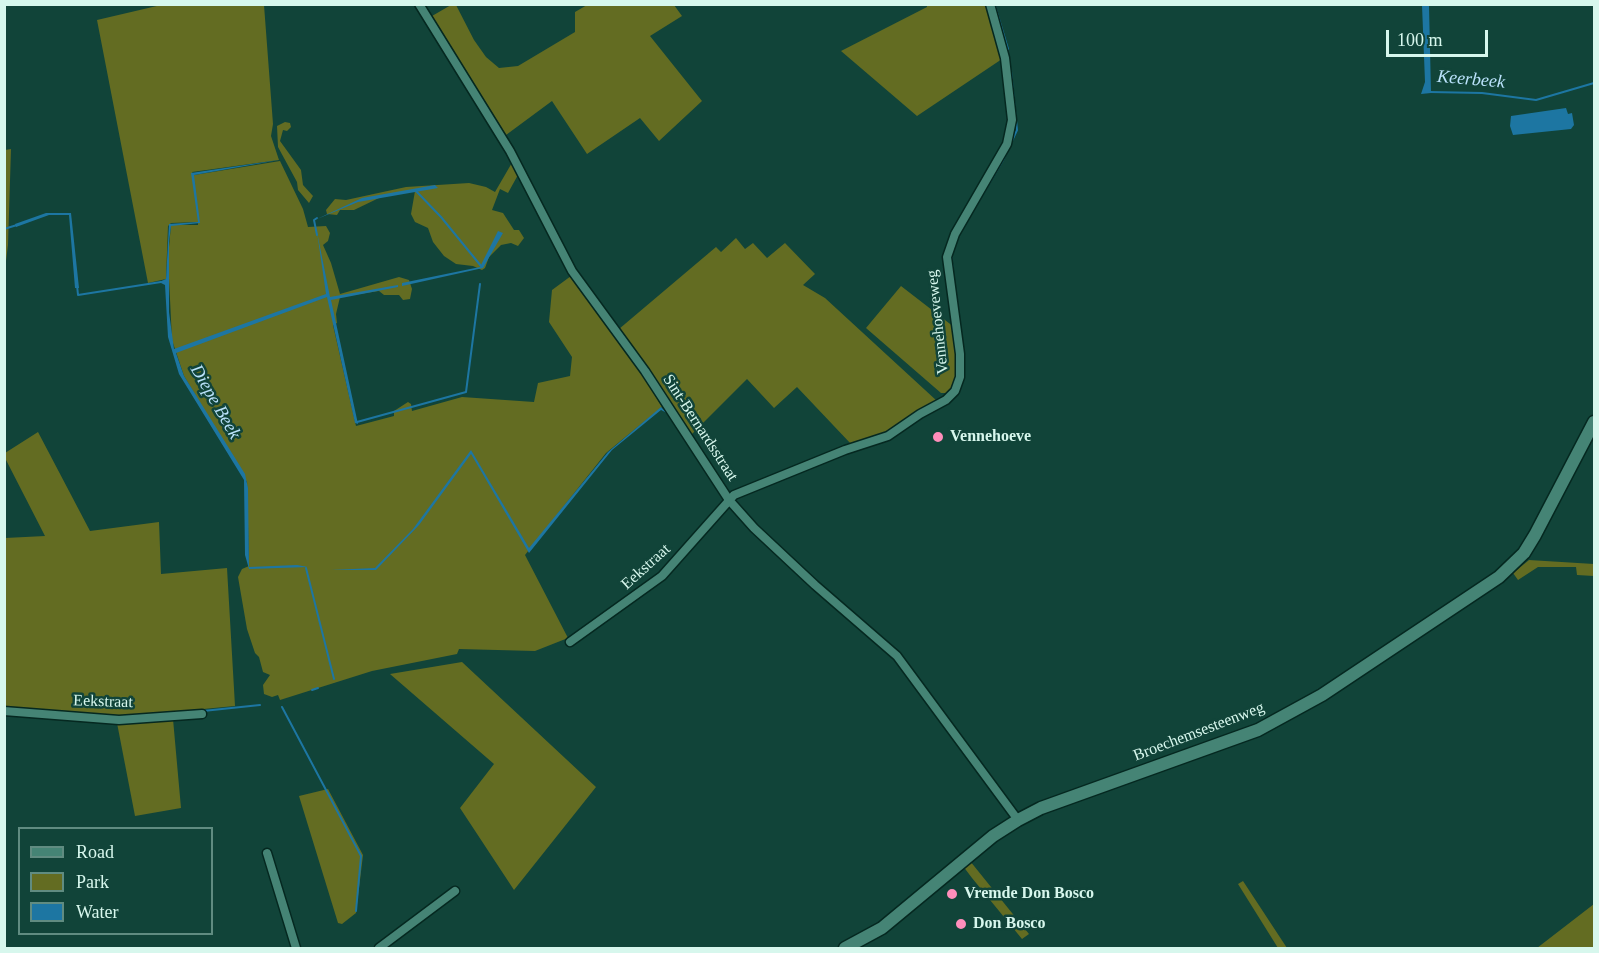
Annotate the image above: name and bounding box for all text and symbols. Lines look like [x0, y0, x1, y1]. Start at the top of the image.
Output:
scale bar [1389, 18, 1491, 56]
text: 100 m [1397, 30, 1443, 50]
water label: Keerbeek [1436, 66, 1506, 94]
street label: Vennehoeveweg [923, 269, 953, 375]
water label: Diepe Beek [185, 361, 245, 443]
street label: Sint-Bernardsstraat [658, 371, 742, 485]
place label: Vennehoeve [950, 427, 1031, 447]
marker: Vennehoeve [931, 430, 945, 444]
street label: Eekstraat [617, 540, 675, 594]
street label: Eekstraat [73, 691, 133, 713]
street label: Broechemsesteenweg [1131, 698, 1267, 766]
legend [18, 827, 213, 935]
text: Road [76, 842, 114, 862]
text: Park [76, 872, 109, 892]
place label: Vremde Don Bosco [964, 884, 1094, 904]
marker: Vremde Don Bosco [945, 887, 959, 901]
text: Water [76, 902, 119, 922]
place label: Don Bosco [973, 914, 1045, 934]
marker: Don Bosco [954, 917, 968, 931]

